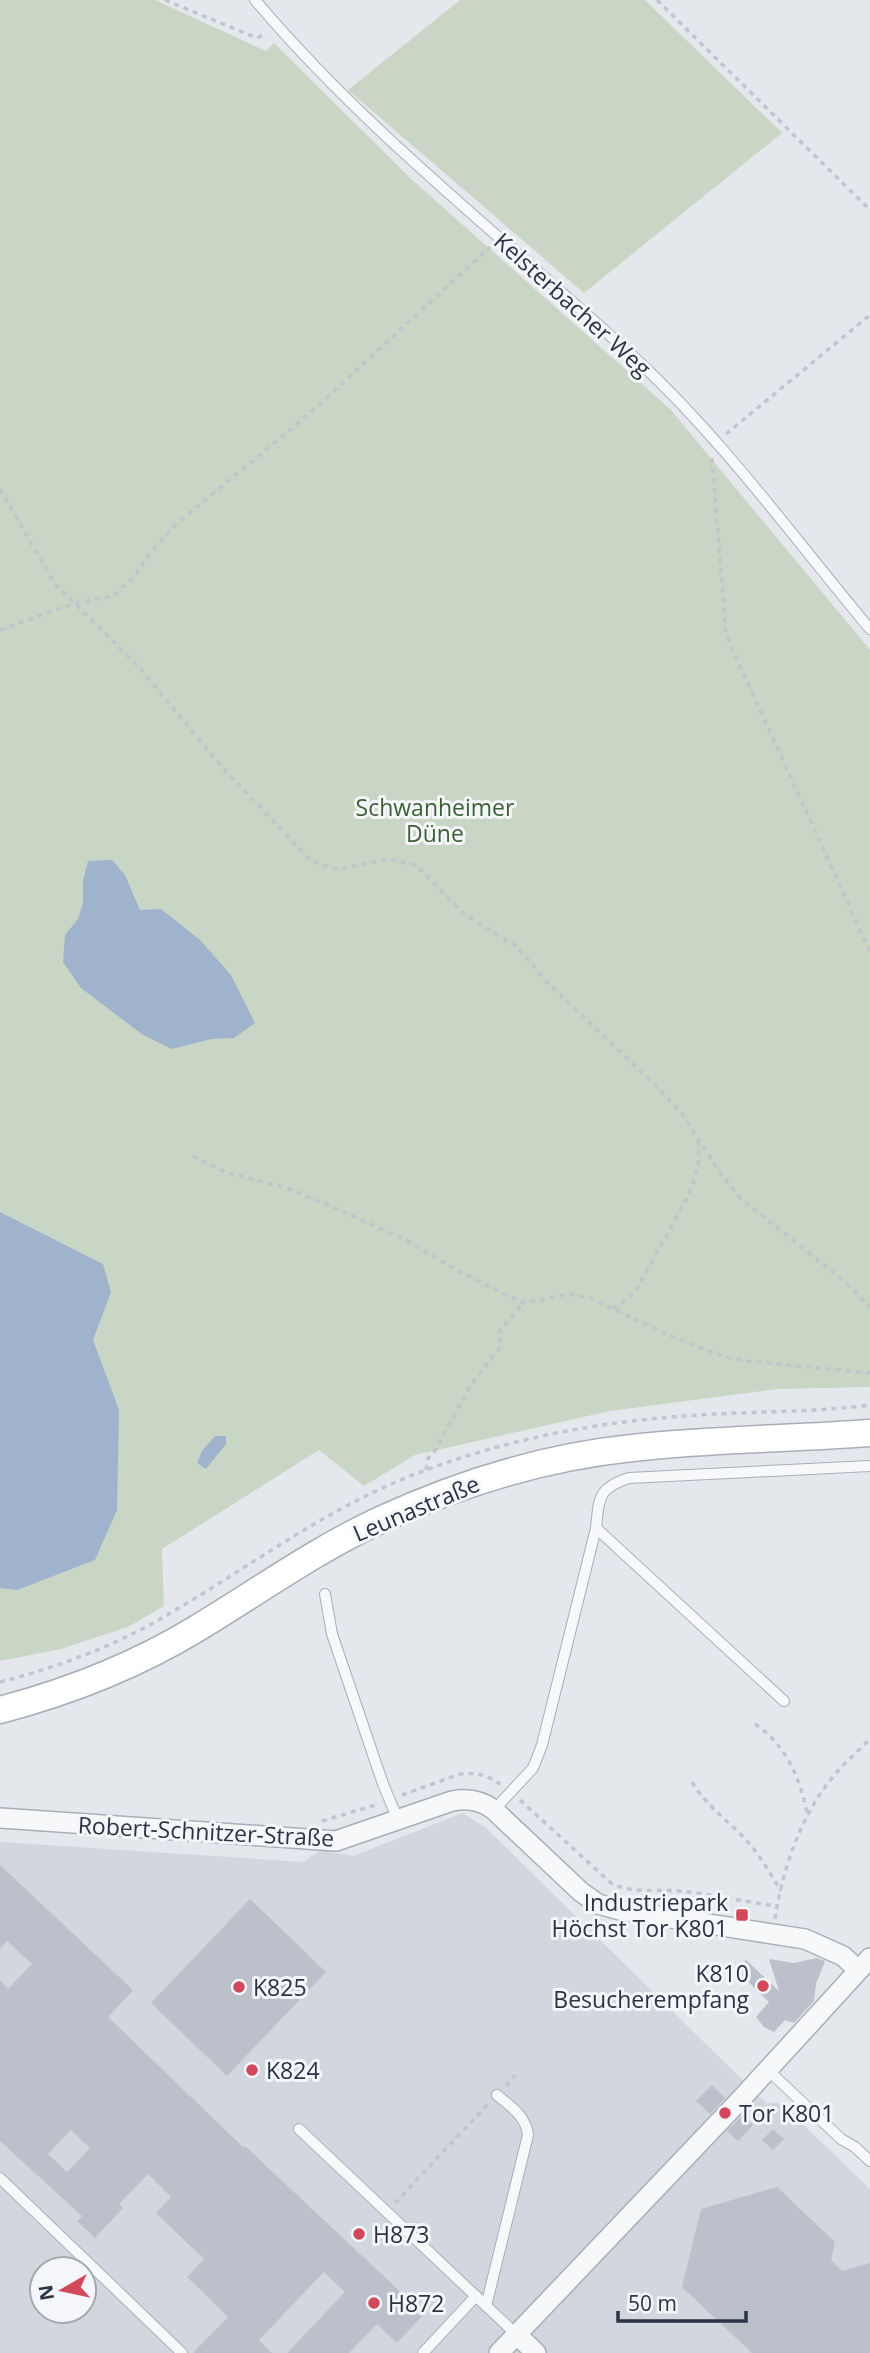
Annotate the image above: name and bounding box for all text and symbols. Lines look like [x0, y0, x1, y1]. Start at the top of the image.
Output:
street label: Kelsterbacher Weg [488, 225, 659, 384]
park label: Schwanheimer Düne [356, 791, 515, 849]
street label: Leunastraße [348, 1467, 484, 1549]
street label: Robert-Schnitzer-Straße [77, 1808, 335, 1854]
place label: Industriepark Höchst Tor K801 [552, 1886, 728, 1944]
marker: Industriepark Höchst Tor K801 [734, 1907, 750, 1923]
place label: K810 Besucherempfang [553, 1957, 750, 2015]
place label: K825 [253, 1971, 307, 2003]
marker: K810 Besucherempfang [755, 1978, 771, 1994]
marker: K825 [231, 1979, 247, 1995]
place label: K824 [266, 2054, 320, 2086]
marker: K824 [244, 2062, 260, 2078]
place label: Tor K801 [739, 2097, 834, 2129]
marker: Tor K801 [717, 2105, 733, 2121]
place label: H873 [373, 2218, 429, 2250]
marker: H873 [351, 2226, 367, 2242]
north arrow [28, 2255, 98, 2325]
scale bar [618, 2280, 746, 2324]
text: N [32, 2283, 60, 2302]
place label: H872 [388, 2287, 444, 2319]
text: 50 m [628, 2289, 677, 2317]
marker: H872 [366, 2295, 382, 2311]

